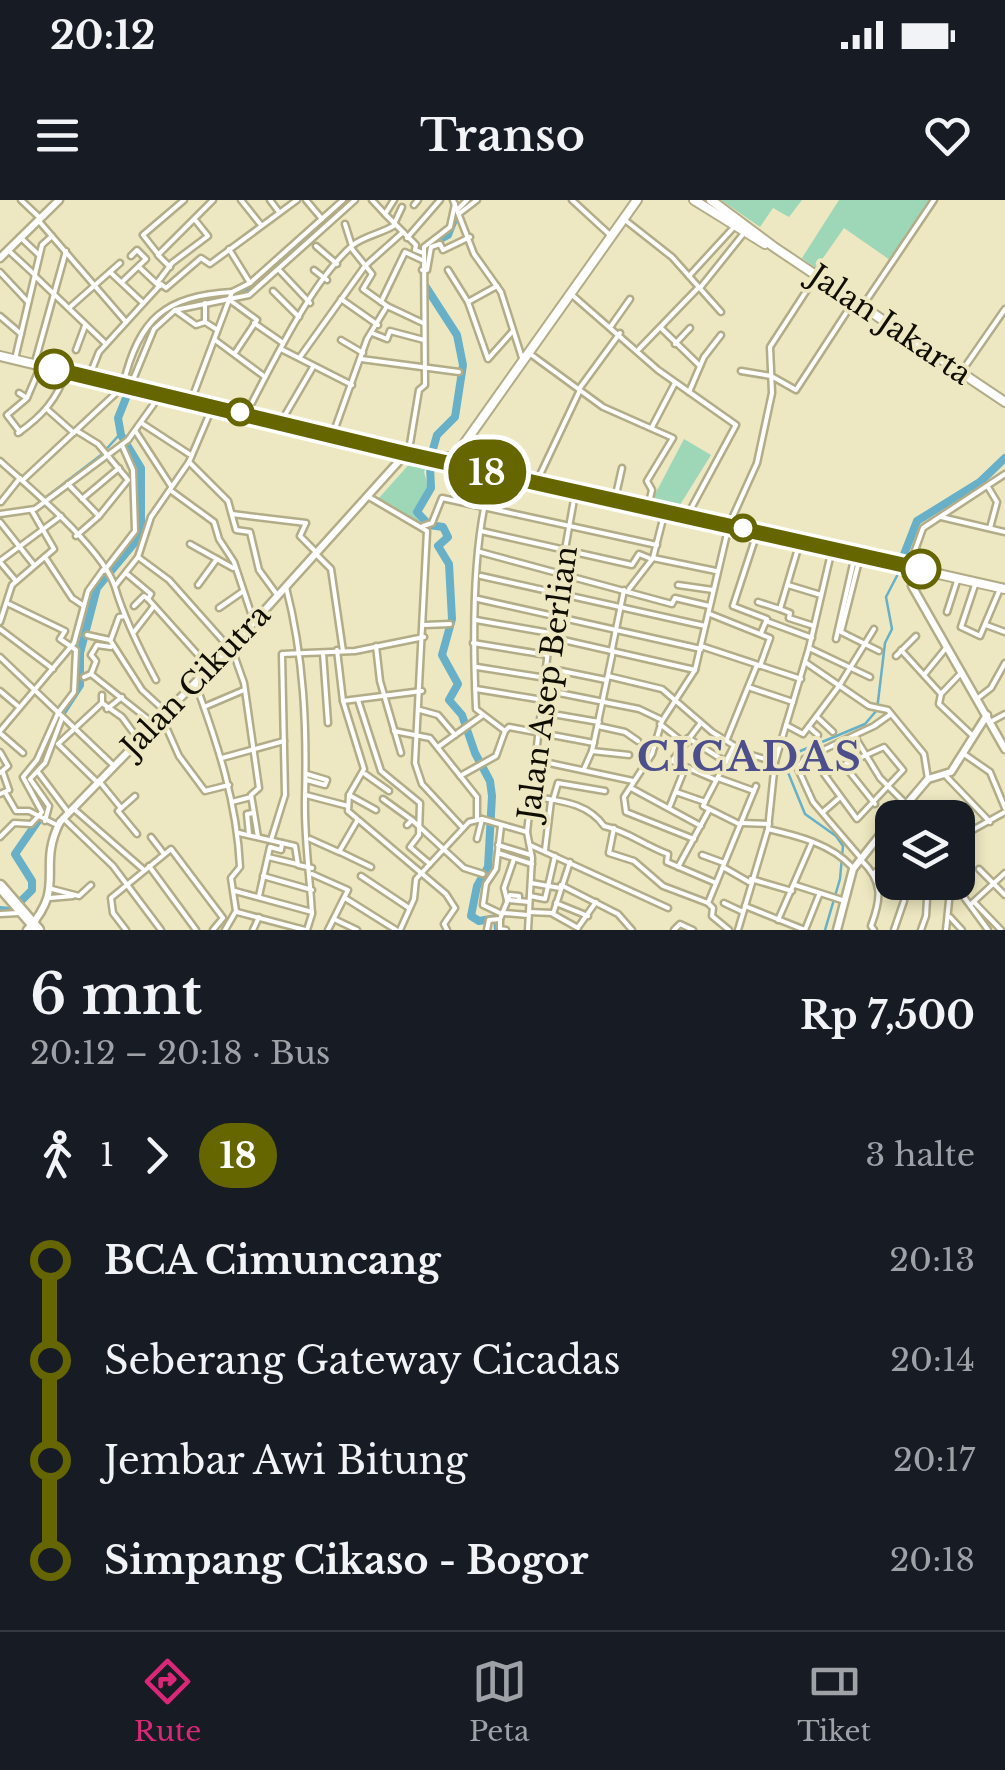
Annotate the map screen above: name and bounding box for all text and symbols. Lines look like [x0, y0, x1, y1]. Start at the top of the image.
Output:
text: 20:12 [50, 12, 156, 59]
text: Transo [420, 107, 585, 163]
icon: menu [30, 108, 85, 163]
icon: heart [920, 108, 975, 163]
street label: Jalan Jakarta [799, 254, 979, 393]
unlabelled marker [35, 350, 73, 388]
unlabelled marker [227, 399, 253, 425]
line badge: 18 [442, 440, 532, 504]
text: 18 [468, 451, 506, 494]
unlabelled marker [730, 515, 756, 541]
street label: Jalan Asep Berlian [509, 543, 585, 826]
unlabelled marker [902, 550, 940, 588]
street label: Jalan Cikutra [111, 596, 278, 768]
district label: CICADAS [637, 732, 863, 782]
map controls [875, 800, 975, 900]
button: layers [875, 800, 975, 900]
text: 6 mnt [30, 961, 202, 1029]
text: Rp 7,500 [800, 992, 975, 1039]
text: 20:12 – 20:18 · Bus [30, 1033, 330, 1073]
icon: walk [30, 1128, 85, 1183]
icon: forward [129, 1128, 184, 1183]
text: 18 [219, 1134, 257, 1177]
text: 1 [100, 1135, 114, 1175]
text: 3 halte [866, 1135, 975, 1175]
text: BCA Cimuncang [104, 1237, 440, 1284]
text: 20:13 [889, 1240, 975, 1280]
text: Seberang Gateway Cicadas [104, 1337, 620, 1384]
text: 20:14 [890, 1340, 975, 1380]
text: Jembar Awi Bitung [104, 1437, 468, 1484]
text: 20:17 [893, 1440, 975, 1480]
text: Simpang Cikaso - Bogor [104, 1537, 588, 1584]
text: 20:18 [890, 1540, 975, 1580]
tab: Rute [134, 1654, 201, 1749]
tab: Peta [469, 1654, 529, 1749]
tab: Tiket [797, 1654, 871, 1749]

